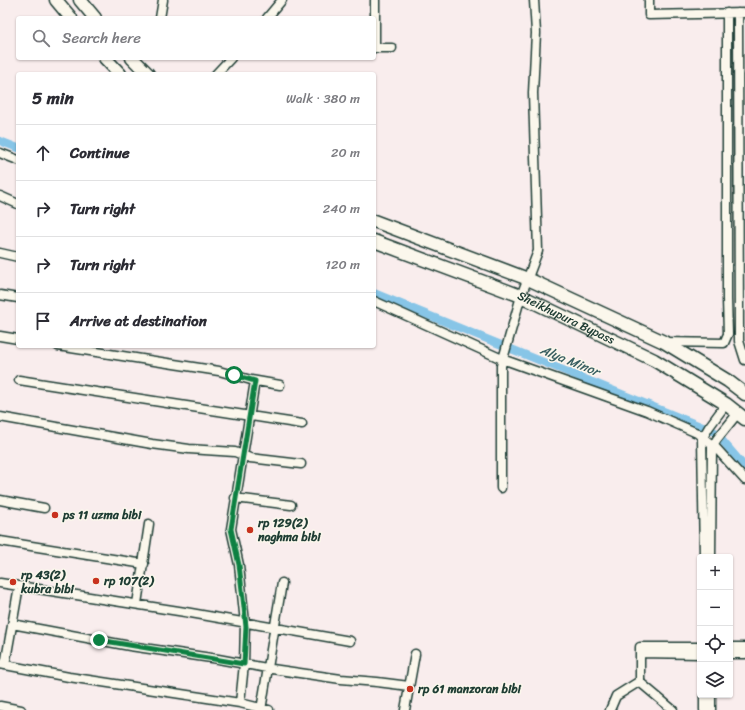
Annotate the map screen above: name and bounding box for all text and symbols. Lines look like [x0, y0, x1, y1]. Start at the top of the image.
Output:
search box [16, 16, 376, 60]
text: Search here [62, 25, 141, 51]
icon: search [30, 27, 52, 49]
text: 5 min [32, 83, 74, 113]
text: Walk · 380 m [286, 87, 360, 110]
text: Continue [70, 140, 130, 166]
text: 20 m [331, 141, 360, 164]
icon: ahead [32, 142, 54, 164]
text: Turn right [70, 196, 135, 222]
text: 240 m [323, 197, 360, 220]
icon: right [32, 198, 54, 220]
text: Turn right [70, 252, 135, 278]
text: 120 m [325, 253, 360, 276]
icon: right [32, 254, 54, 276]
street label: Sheikhupura Bypass [514, 285, 619, 351]
text: Arrive at destination [70, 308, 207, 334]
icon: arrive [32, 310, 54, 332]
water label: Alya Minor [536, 338, 605, 384]
route start [225, 366, 243, 384]
place label: ps 11 uzma bibi [62, 504, 142, 526]
marker: ps 11 uzma bibi [50, 510, 60, 520]
place label: rp 129(2) naghma bibi [257, 512, 321, 548]
marker: rp 129(2) naghma bibi [245, 525, 255, 535]
map controls [697, 554, 733, 698]
button: + [697, 554, 733, 590]
place label: rp 43(2) kubra bibi [20, 564, 75, 600]
place label: rp 107(2) [103, 570, 154, 592]
marker: rp 107(2) [91, 576, 101, 586]
marker: rp 43(2) kubra bibi [8, 577, 18, 587]
button: − [697, 590, 733, 626]
button: locate [697, 626, 733, 662]
route end [90, 631, 108, 649]
button: layers [697, 662, 733, 698]
place label: rp 61 manzoran bibi [417, 678, 522, 700]
marker: rp 61 manzoran bibi [405, 684, 415, 694]

